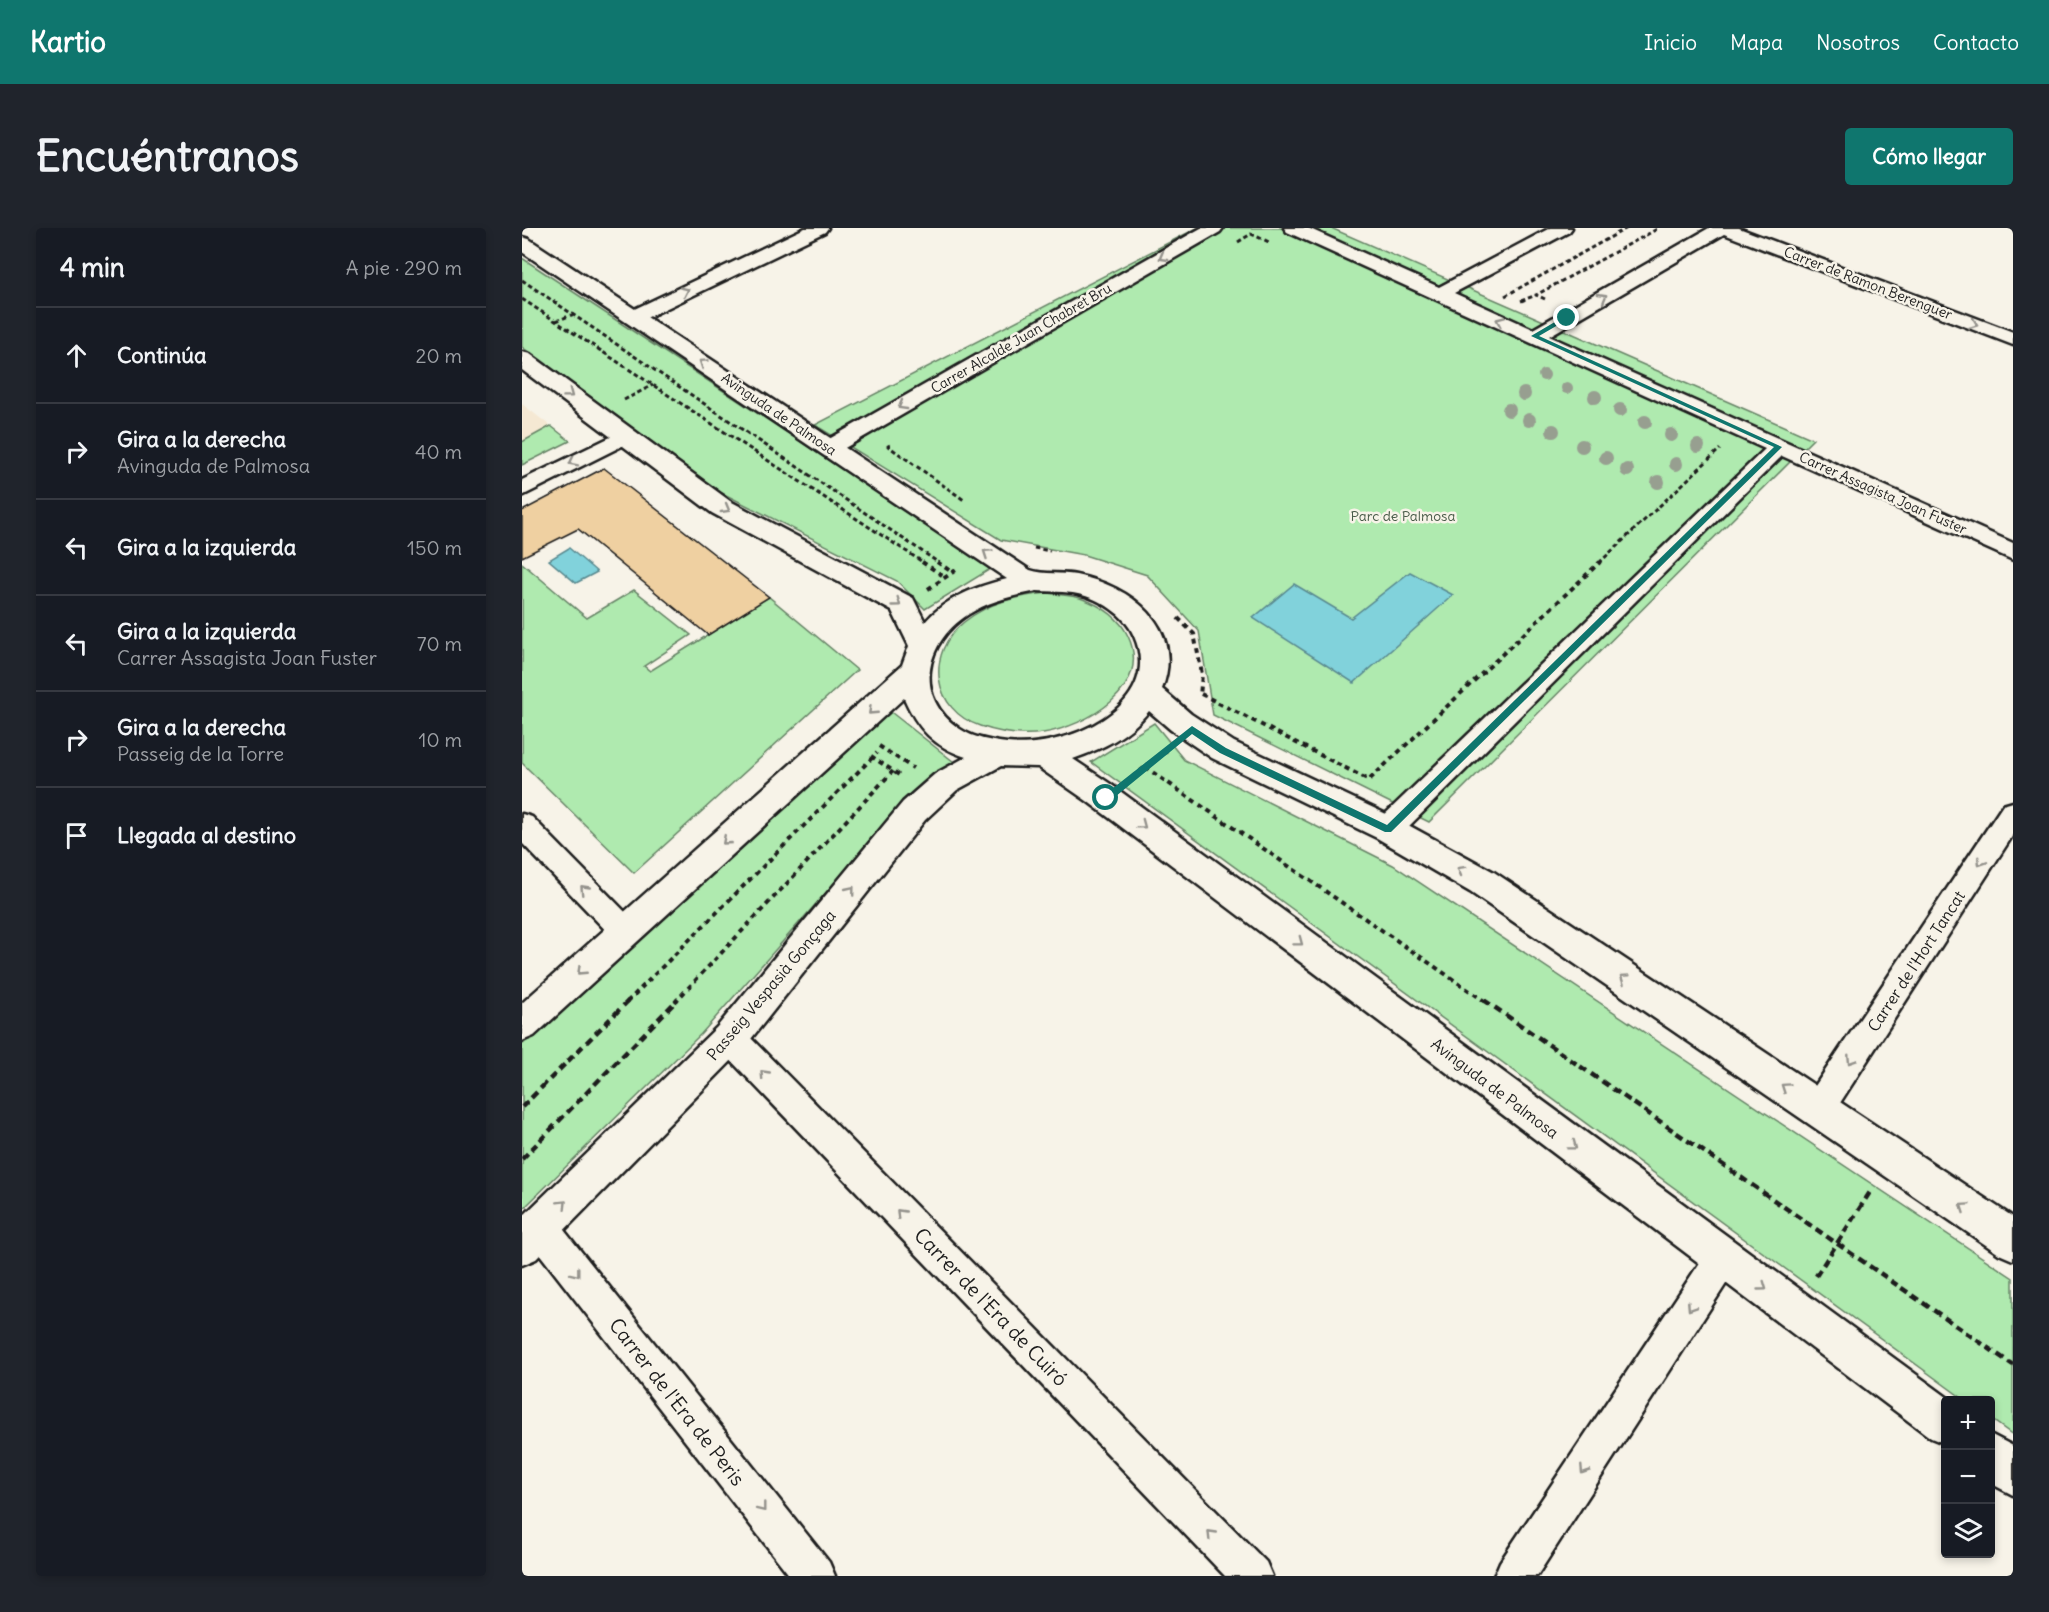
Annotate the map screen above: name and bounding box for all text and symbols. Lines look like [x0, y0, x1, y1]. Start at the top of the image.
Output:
text: Kartio [30, 24, 106, 60]
text: Inicio [1644, 29, 1697, 56]
text: Mapa [1730, 29, 1783, 56]
text: Nosotros [1816, 29, 1900, 56]
text: Contacto [1933, 29, 2019, 56]
button: Cómo llegar [1845, 128, 2013, 185]
text: Encuéntranos [36, 130, 299, 182]
street label: Carrer de Ramon Berenguer [1781, 243, 1955, 324]
one-way arrow [1159, 250, 1169, 261]
text: 4 min [60, 251, 125, 284]
text: A pie · 290 m [346, 255, 462, 280]
street label: Carrer Alcalde Juan Chabret Bru [927, 279, 1115, 397]
one-way arrow [679, 287, 690, 299]
one-way arrow [1597, 293, 1607, 304]
route end [1553, 304, 1579, 330]
one-way arrow [1496, 316, 1507, 328]
one-way arrow [1968, 316, 1979, 329]
icon: ahead [60, 339, 93, 372]
text: Continúa [117, 341, 206, 369]
text: 20 m [416, 343, 462, 368]
one-way arrow [698, 359, 709, 370]
street label: Avinguda de Palmosa [718, 369, 840, 459]
one-way arrow [562, 387, 573, 398]
one-way arrow [898, 398, 909, 410]
text: Gira a la derecha [117, 425, 286, 453]
icon: right [60, 435, 93, 468]
text: 40 m [415, 439, 462, 464]
street label: Carrer Assagista Joan Fuster [1796, 448, 1970, 538]
text: Avinguda de Palmosa [117, 453, 310, 478]
one-way arrow [569, 455, 580, 466]
one-way arrow [720, 502, 730, 514]
park label: Parc de Palmosa [1351, 507, 1455, 525]
icon: left [60, 531, 93, 564]
text: Gira a la izquierda [117, 533, 296, 561]
text: 150 m [407, 535, 462, 560]
one-way arrow [983, 549, 993, 561]
one-way arrow [890, 596, 901, 607]
text: Gira a la izquierda [117, 617, 296, 645]
icon: left [60, 627, 93, 660]
text: 70 m [417, 631, 462, 656]
text: Carrer Assagista Joan Fuster [117, 645, 377, 670]
one-way arrow [868, 704, 879, 715]
text: Gira a la derecha [117, 713, 286, 741]
icon: right [60, 723, 93, 756]
text: 10 m [419, 727, 462, 752]
text: Passeig de la Torre [117, 741, 284, 766]
route start [1092, 784, 1118, 810]
one-way arrow [1136, 818, 1147, 829]
icon: arrive [60, 819, 93, 852]
text: Llegada al destino [117, 821, 296, 849]
one-way arrow [722, 834, 733, 845]
one-way arrow [1977, 855, 1988, 866]
one-way arrow [1457, 866, 1467, 877]
one-way arrow [580, 885, 591, 896]
one-way arrow [843, 885, 854, 896]
street label: Carrer de l'Hort Tancat [1863, 886, 1969, 1035]
street label: Passeig Vespasià Gonçaga [702, 906, 840, 1064]
one-way arrow [1292, 934, 1303, 945]
one-way arrow [577, 964, 588, 975]
one-way arrow [1619, 974, 1630, 985]
street label: Avinguda de Palmosa [1427, 1034, 1563, 1142]
one-way arrow [1846, 1054, 1858, 1064]
one-way arrow [760, 1070, 771, 1080]
one-way arrow [1781, 1083, 1792, 1094]
one-way arrow [1566, 1139, 1577, 1150]
one-way arrow [556, 1200, 567, 1211]
one-way arrow [1960, 1204, 1971, 1215]
one-way arrow [896, 1210, 907, 1221]
street label: Carrer de l'Era de Cuiró [909, 1222, 1073, 1391]
one-way arrow [568, 1266, 579, 1277]
one-way arrow [1757, 1280, 1768, 1291]
one-way arrow [1687, 1300, 1698, 1311]
street label: Carrer de l'Era de Peris [604, 1313, 751, 1491]
map controls [1941, 1396, 1995, 1558]
button: + [1941, 1396, 1995, 1450]
button: − [1941, 1450, 1995, 1504]
one-way arrow [1580, 1463, 1591, 1474]
one-way arrow [754, 1502, 765, 1513]
button: layers [1941, 1504, 1995, 1558]
one-way arrow [1208, 1531, 1219, 1542]

